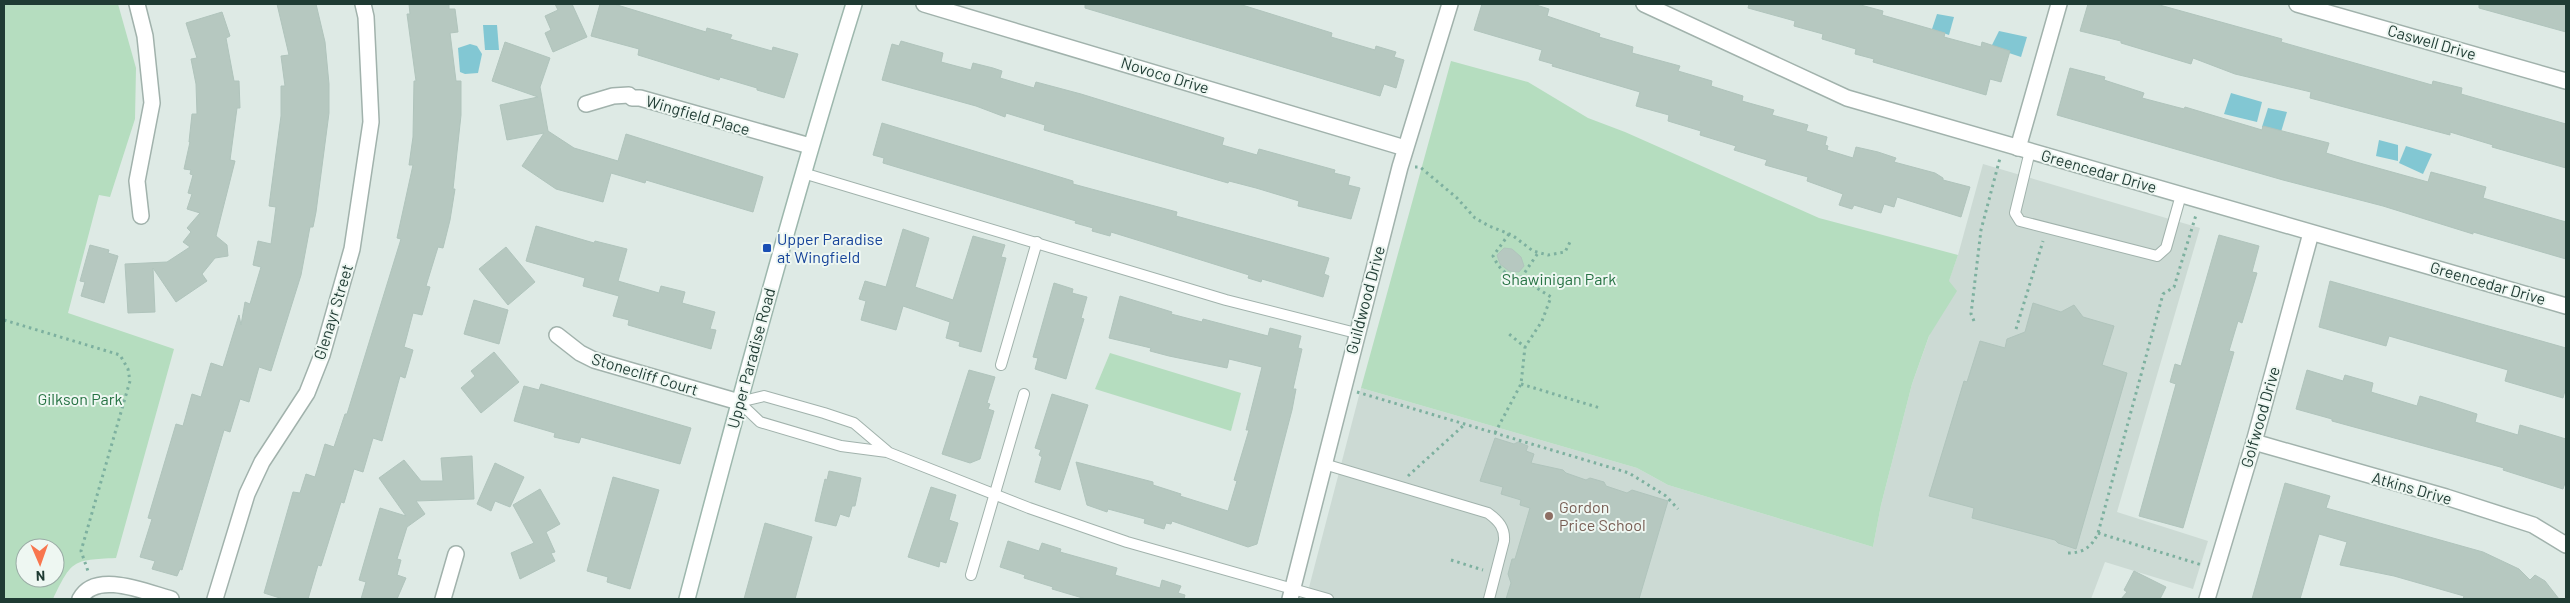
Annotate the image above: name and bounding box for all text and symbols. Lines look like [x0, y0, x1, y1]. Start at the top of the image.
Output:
street label: Caswell Drive [2386, 20, 2478, 63]
street label: Novoco Drive [1119, 52, 1211, 97]
street label: Wingfield Place [644, 91, 752, 138]
street label: Greencedar Drive [2039, 145, 2159, 196]
place label: Upper Paradise at Wingfield [777, 229, 883, 266]
marker: Upper Paradise at Wingfield [761, 242, 773, 254]
street label: Guildwood Drive [1341, 244, 1388, 356]
street label: Greencedar Drive [2428, 257, 2548, 308]
street label: Glenayr Street [309, 262, 356, 362]
park label: Shawinigan Park [1502, 269, 1616, 288]
street label: Upper Paradise Road [723, 286, 778, 430]
street label: Stonecliff Court [590, 348, 701, 399]
street label: Golfwood Drive [2236, 364, 2283, 470]
park label: Gilkson Park [37, 389, 123, 408]
street label: Atkins Drive [2370, 467, 2454, 508]
place label: Gordon Price School [1559, 497, 1646, 534]
marker: Gordon Price School [1543, 510, 1555, 522]
north arrow [15, 538, 65, 588]
text: N [36, 568, 45, 585]

